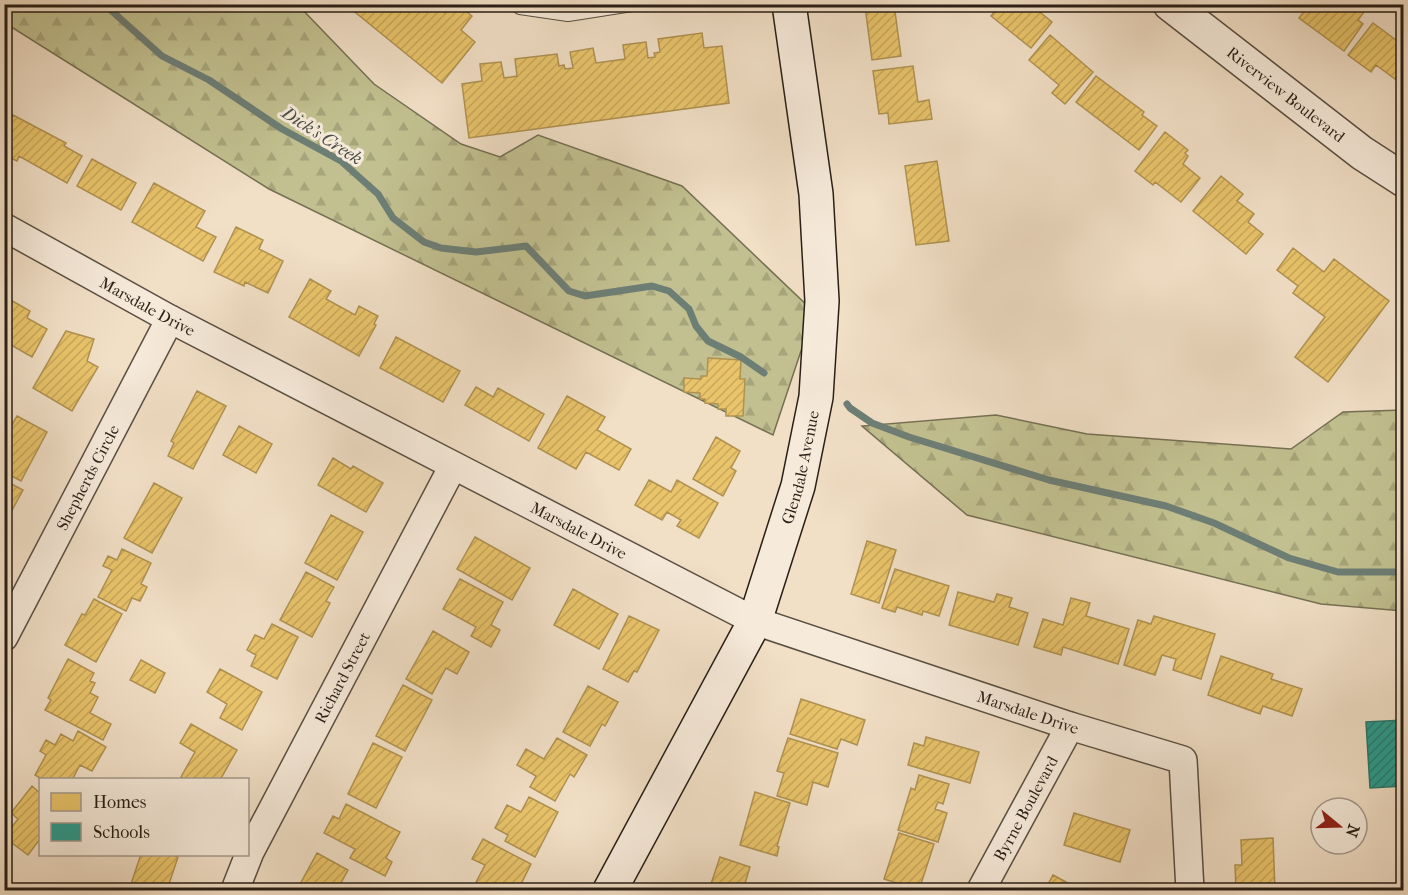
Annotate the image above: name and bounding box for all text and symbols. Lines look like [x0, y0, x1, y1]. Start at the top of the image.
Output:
street label: Riverview Boulevard [1223, 42, 1349, 146]
water label: Dick's Creek [277, 102, 366, 170]
street label: Marsdale Drive [97, 273, 198, 340]
street label: Glendale Avenue [777, 409, 823, 526]
street label: Shepherds Circle [52, 421, 123, 533]
street label: Marsdale Drive [528, 497, 630, 563]
street label: Richard Street [310, 628, 374, 726]
street label: Marsdale Drive [975, 686, 1081, 738]
street label: Byrne Boulevard [989, 752, 1062, 864]
legend [39, 778, 249, 856]
text: Homes [93, 792, 147, 813]
north arrow [1309, 796, 1369, 856]
text: Schools [93, 822, 150, 843]
text: N [1341, 822, 1364, 840]

